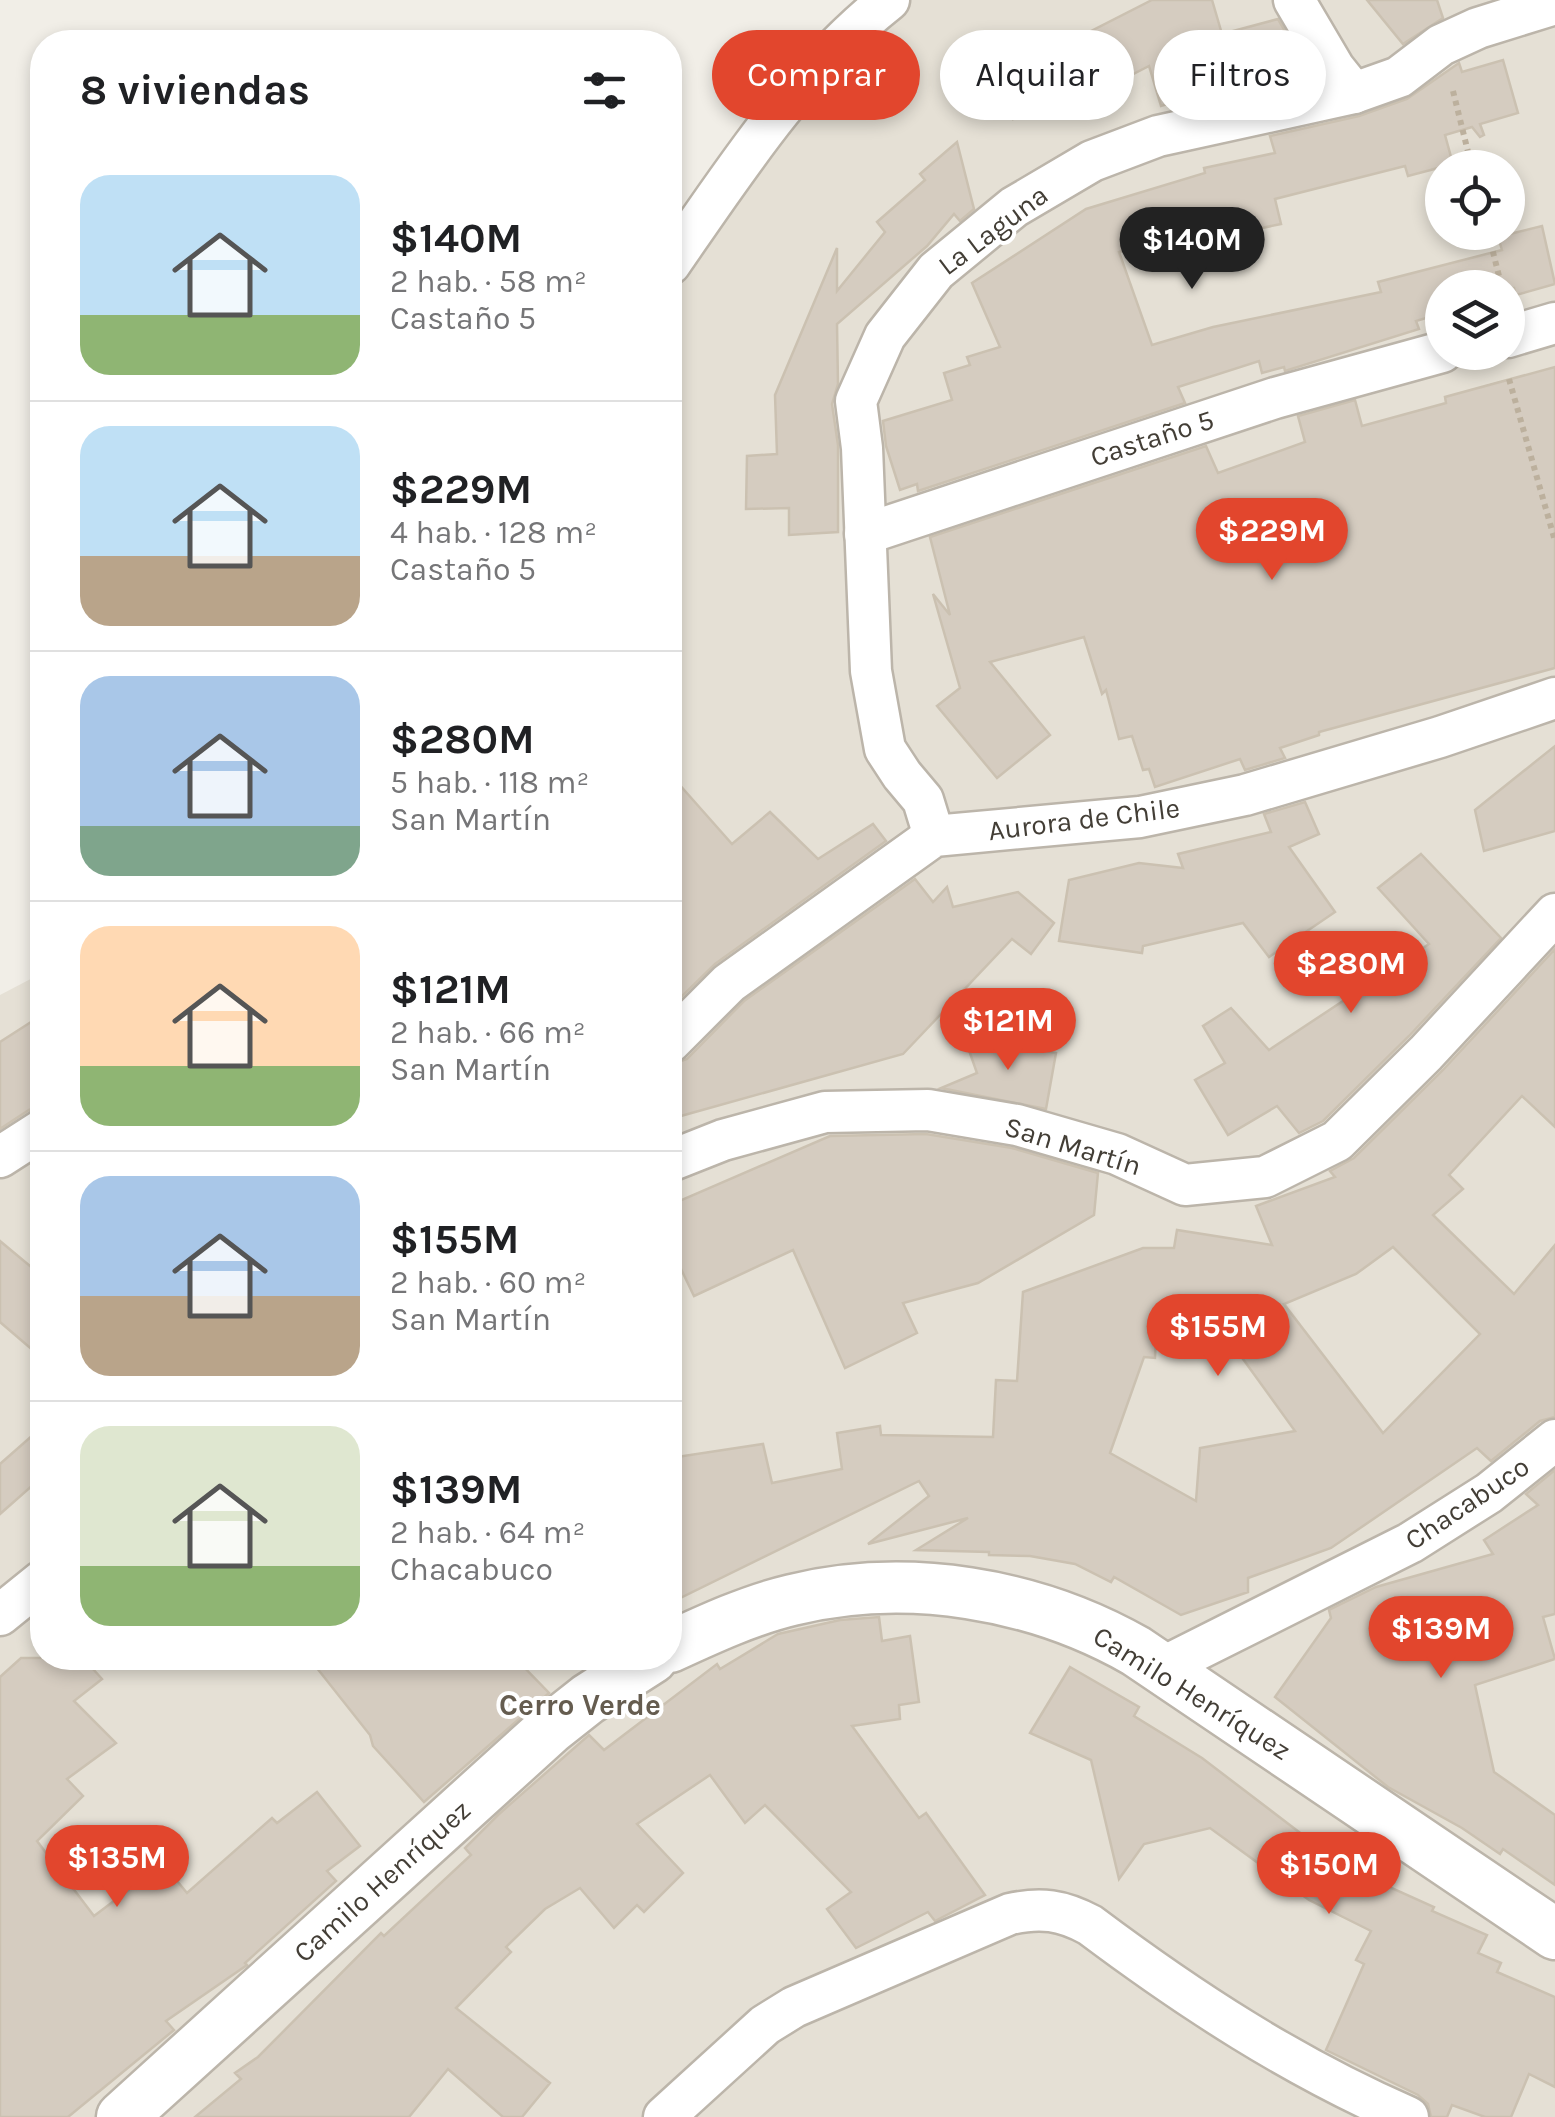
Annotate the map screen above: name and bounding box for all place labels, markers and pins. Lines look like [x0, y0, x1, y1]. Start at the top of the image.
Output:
pin: $140M [1122, 207, 1262, 292]
pin: $229M [1202, 498, 1342, 583]
pin: $280M [1281, 931, 1421, 1016]
pin: $121M [938, 988, 1078, 1073]
pin: $155M [1148, 1294, 1288, 1379]
pin: $139M [1371, 1596, 1511, 1681]
pin: $135M [47, 1825, 187, 1910]
pin: $150M [1259, 1832, 1399, 1917]

